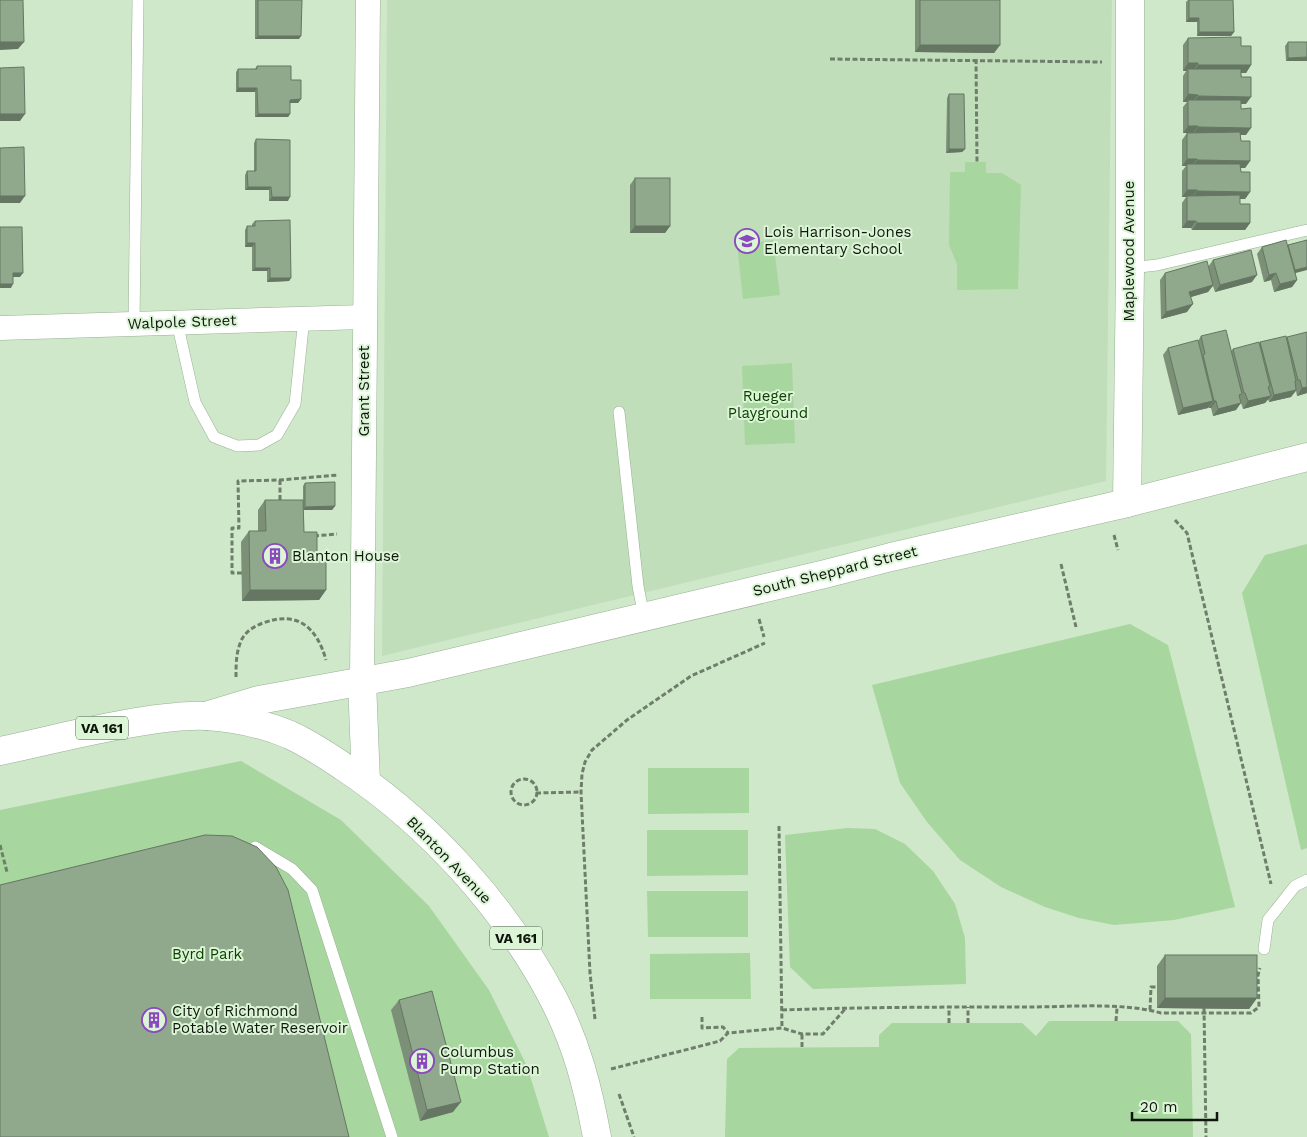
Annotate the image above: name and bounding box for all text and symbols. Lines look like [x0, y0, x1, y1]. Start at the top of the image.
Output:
street label: Maplewood Avenue [1120, 181, 1138, 321]
place label: Lois Harrison-Jones Elementary School [764, 223, 912, 258]
school or university icon: Lois Harrison-Jones Elementary School [734, 228, 760, 254]
street label: Walpole Street [127, 311, 237, 333]
street label: Grant Street [355, 345, 373, 437]
park label: Rueger Playground [728, 387, 808, 422]
street label: South Sheppard Street [751, 542, 920, 600]
building icon: Blanton House [262, 543, 288, 569]
place label: Blanton House [292, 547, 399, 565]
road number: VA 161 [76, 716, 128, 740]
street label: Blanton Avenue [403, 813, 495, 907]
road number: VA 161 [490, 926, 542, 950]
park label: Byrd Park [172, 945, 243, 963]
place label: City of Richmond Potable Water Reservoir [172, 1002, 348, 1037]
building icon: City of Richmond Potable Water Reservoir [141, 1007, 167, 1033]
place label: Columbus Pump Station [440, 1043, 540, 1078]
building icon: Columbus Pump Station [409, 1048, 435, 1074]
scale bar [1132, 1090, 1217, 1122]
text: 20 m [1140, 1098, 1178, 1116]

